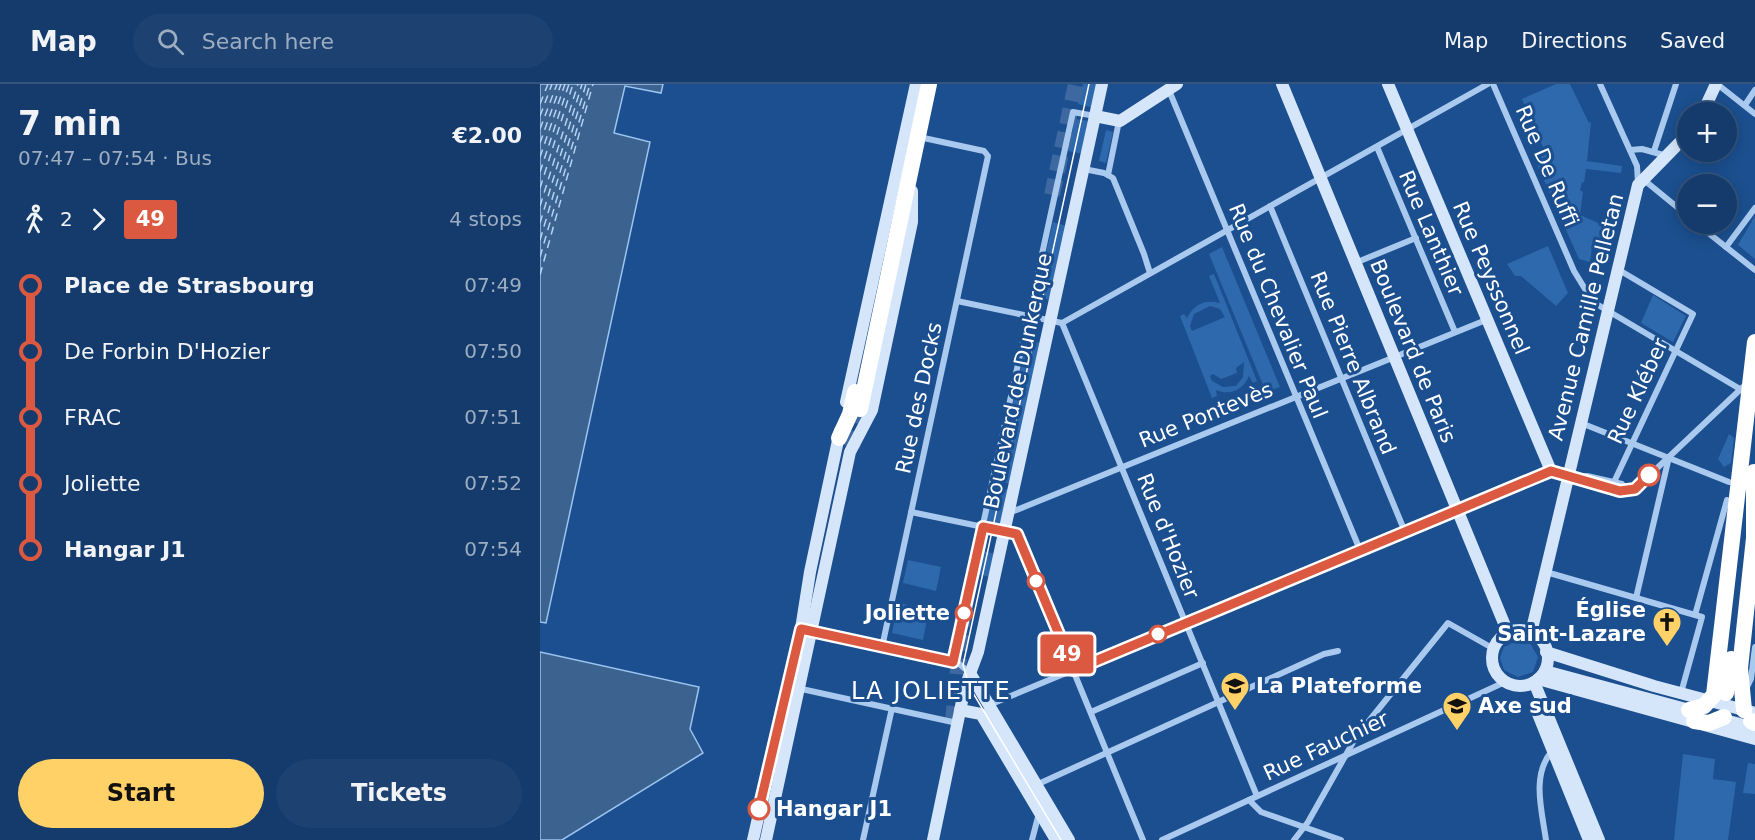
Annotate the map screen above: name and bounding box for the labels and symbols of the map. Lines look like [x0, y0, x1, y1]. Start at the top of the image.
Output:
street label: Rue De Ruffi [1511, 102, 1583, 230]
street label: Rue Lanthier [1394, 167, 1468, 299]
street label: Avenue Camille Pelletan [1544, 191, 1628, 443]
street label: Rue Peyssonnel [1448, 198, 1534, 358]
street label: Rue du Chevalier Paul [1224, 200, 1332, 422]
street label: Boulevard de Dunkerque [979, 251, 1057, 511]
street label: Boulevard de Paris [1365, 256, 1461, 446]
street label: Rue Pierre Albrand [1305, 268, 1401, 458]
street label: Rue des Docks [891, 320, 947, 476]
street label: Rue Kléber [1603, 334, 1673, 448]
street label: Rue Pontevès [1136, 377, 1276, 453]
unlabelled marker [1638, 464, 1660, 486]
street label: Rue d'Hozier [1132, 470, 1204, 602]
unlabelled marker [1027, 572, 1045, 590]
place label: Église Saint-Lazare [1497, 597, 1646, 646]
place label: Joliette [863, 601, 950, 625]
marker: Joliette [955, 604, 973, 622]
church icon: Église Saint-Lazare [1651, 606, 1683, 648]
unlabelled marker [1149, 625, 1167, 643]
line badge: 49 [1040, 634, 1094, 674]
school or university icon: La Plateforme [1219, 670, 1251, 712]
place label: La Plateforme [1256, 674, 1422, 698]
district label: LA JOLIETTE [851, 677, 1011, 705]
school or university icon: Axe sud [1441, 690, 1473, 732]
place label: Axe sud [1478, 694, 1572, 718]
street label: Rue Fauchier [1260, 706, 1393, 785]
place label: Hangar J1 [776, 797, 892, 821]
marker: Hangar J1 [748, 798, 770, 820]

